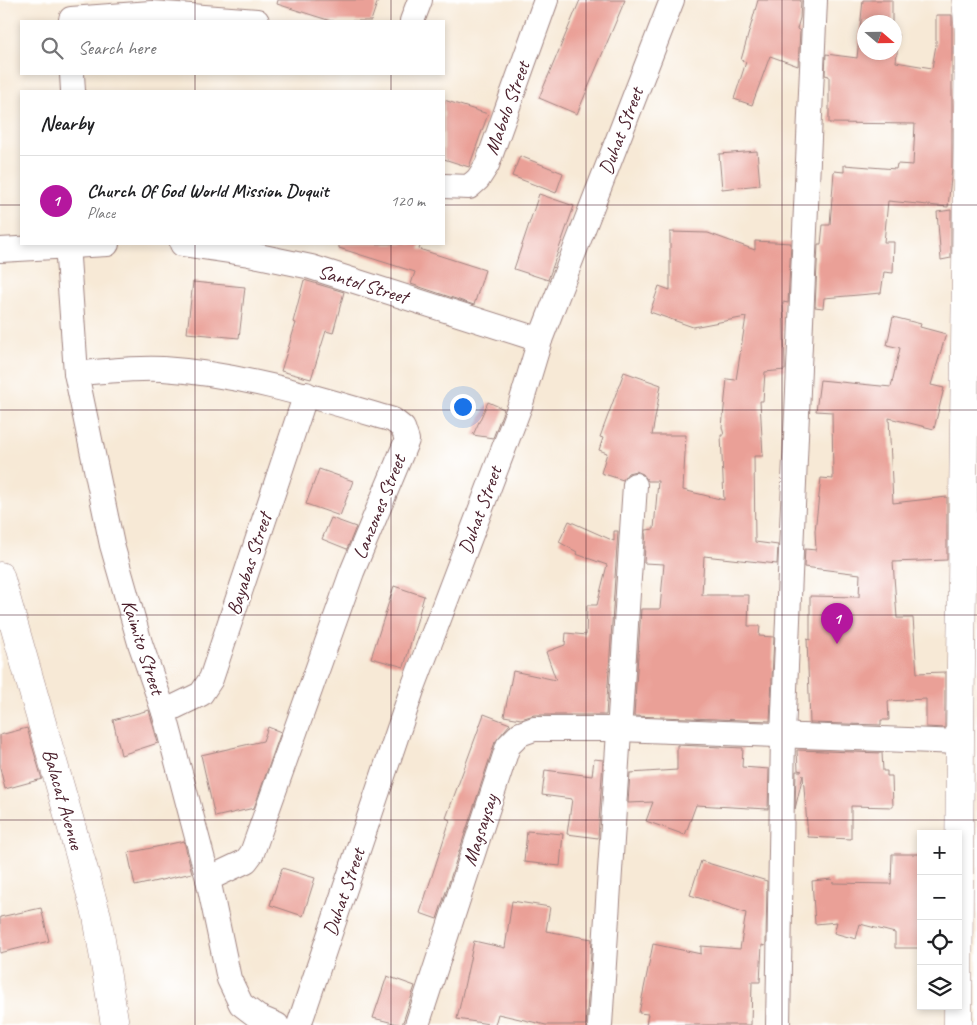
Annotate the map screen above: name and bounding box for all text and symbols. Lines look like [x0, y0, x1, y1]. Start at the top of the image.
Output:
north arrow [857, 15, 902, 60]
search box [20, 20, 445, 75]
icon: search [38, 34, 66, 62]
text: Search here [78, 36, 155, 60]
street label: Mabolo Street [479, 56, 536, 158]
street label: Duhat Street [593, 82, 650, 178]
text: Nearby [40, 110, 93, 136]
text: Church Of God World Mission Duquit [87, 179, 328, 203]
text: 1 [52, 191, 60, 211]
text: 120 m [391, 191, 425, 211]
text: Place [87, 203, 115, 223]
street label: Santol Street [315, 258, 414, 310]
your location [450, 394, 476, 420]
street label: Lanzones Street [347, 449, 412, 563]
street label: Duhat Street [453, 461, 508, 557]
street label: Bayabas Street [221, 507, 278, 618]
street label: Kaimito Street [116, 596, 171, 700]
pin: 1 [821, 603, 853, 644]
street label: Balacat Avenue [37, 746, 90, 853]
street label: Magsaysay [457, 790, 504, 869]
map controls [917, 830, 962, 1010]
button: + [917, 830, 962, 875]
street label: Duhat Street [317, 843, 371, 939]
button: − [917, 875, 962, 920]
button: locate [917, 920, 962, 965]
button: layers [917, 965, 962, 1010]

